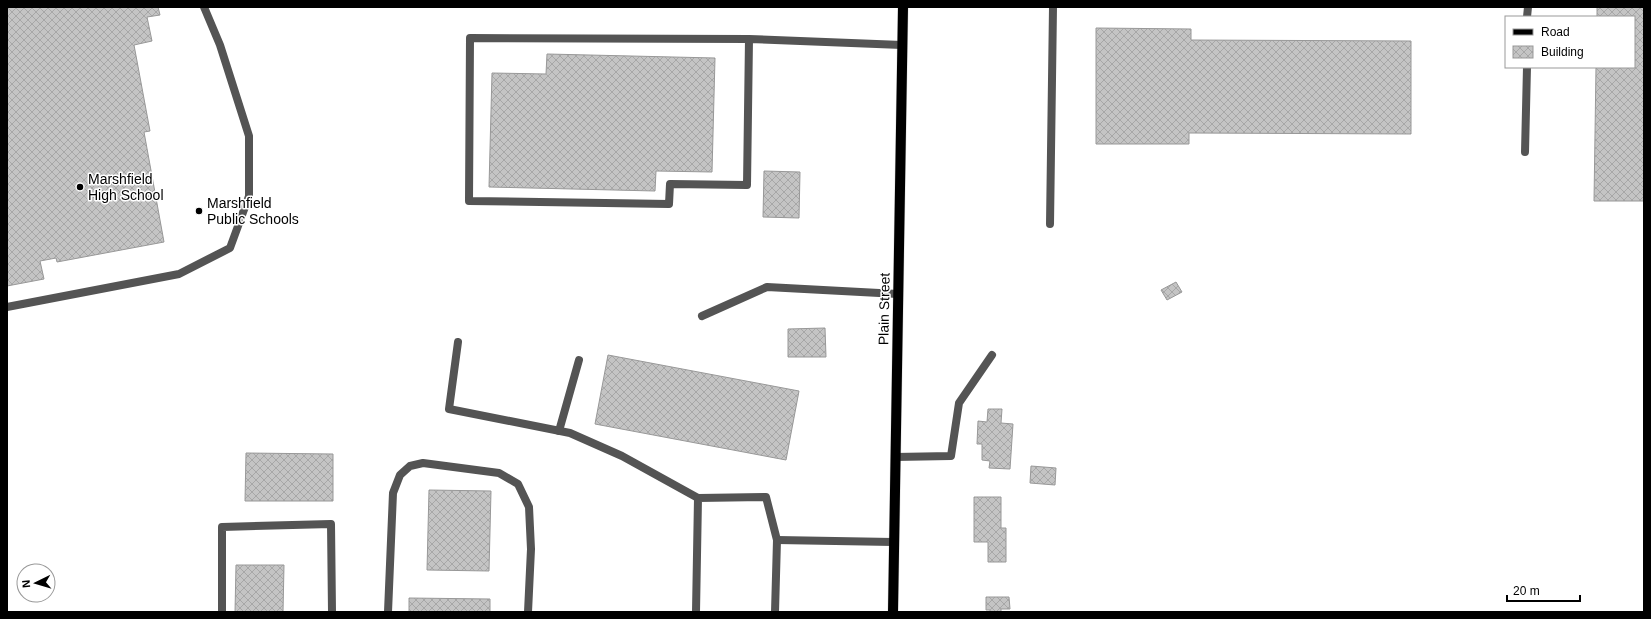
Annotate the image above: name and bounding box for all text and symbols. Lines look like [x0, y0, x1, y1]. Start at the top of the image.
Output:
legend [1505, 16, 1635, 68]
text: Road [1541, 25, 1570, 39]
text: Building [1541, 45, 1584, 59]
place label: Marshfield High School [88, 171, 164, 203]
marker: Marshfield High School [75, 182, 85, 192]
place label: Marshfield Public Schools [207, 195, 299, 227]
marker: Marshfield Public Schools [194, 206, 204, 216]
street label: Plain Street [875, 273, 893, 345]
north arrow [16, 563, 56, 603]
scale bar [1507, 577, 1580, 603]
text: N [20, 579, 32, 588]
text: 20 m [1513, 584, 1540, 598]

